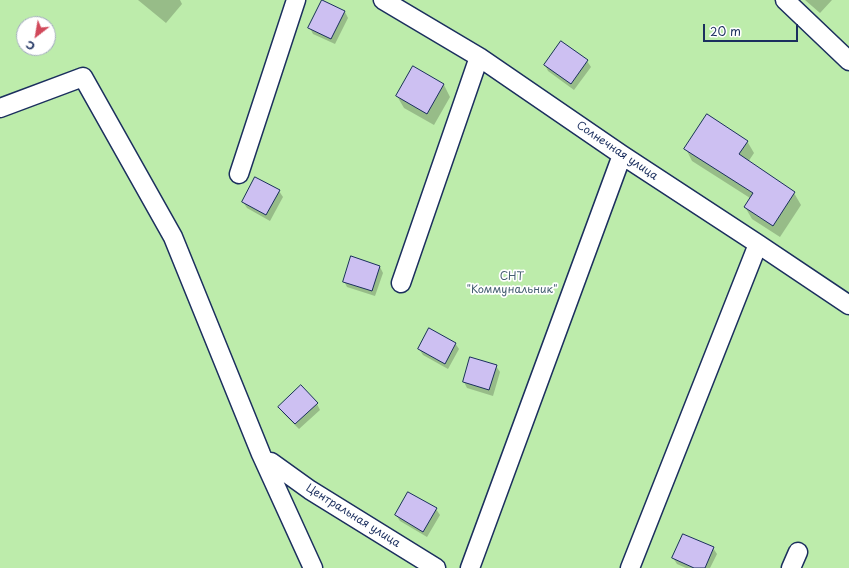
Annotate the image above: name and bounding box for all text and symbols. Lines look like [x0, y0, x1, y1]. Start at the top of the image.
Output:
north arrow [16, 16, 56, 56]
scale bar [705, 16, 800, 42]
text: 20 m [710, 22, 741, 40]
text: С [22, 36, 38, 55]
street label: Солнечная улица [574, 119, 660, 183]
park label: СНТ "Коммунальник" [466, 270, 558, 296]
street label: Центральная улица [303, 482, 403, 550]

